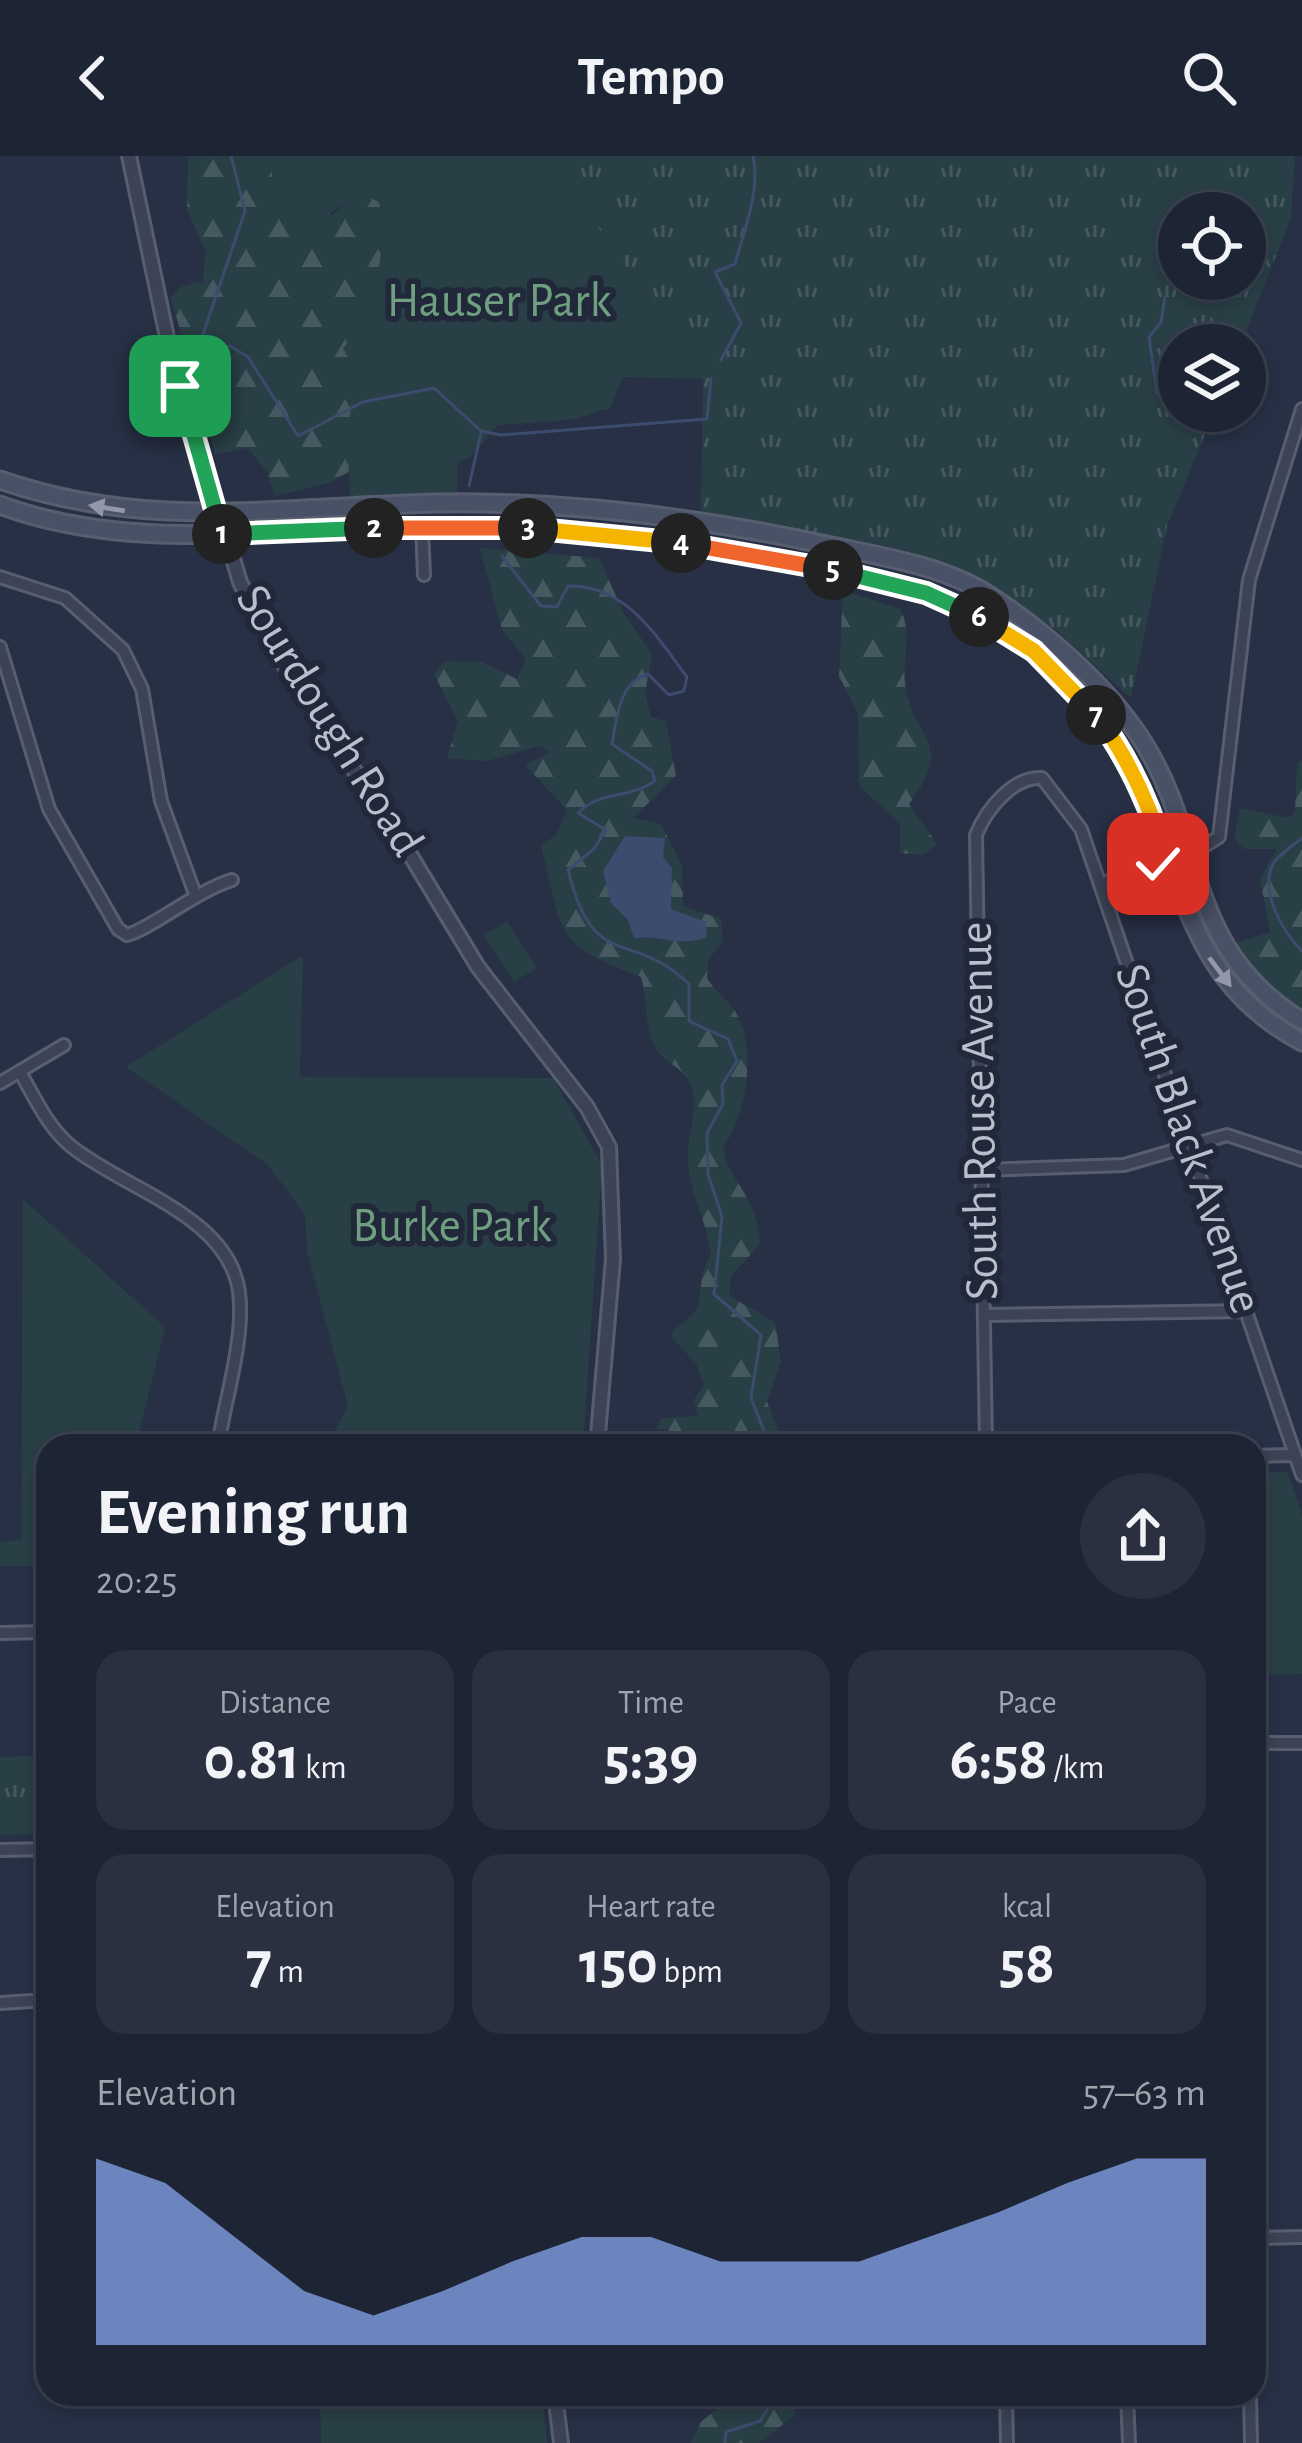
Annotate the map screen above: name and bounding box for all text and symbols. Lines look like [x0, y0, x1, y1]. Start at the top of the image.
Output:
icon: back [60, 45, 126, 111]
icon: search [1176, 45, 1242, 111]
text: Tempo [577, 51, 725, 105]
map controls [1158, 192, 1266, 432]
button: locate [1158, 192, 1266, 300]
park label: Hauser Park [387, 278, 611, 326]
button: layers [1158, 324, 1266, 432]
pin [129, 335, 231, 437]
icon: arrive [147, 353, 213, 419]
one-way arrow [87, 498, 125, 517]
pin: 2 [344, 498, 404, 558]
pin: 3 [498, 498, 558, 558]
pin: 1 [192, 504, 252, 564]
text: 2 [366, 511, 382, 544]
text: 3 [521, 511, 535, 544]
pin: 4 [651, 513, 711, 573]
text: 1 [216, 517, 228, 550]
text: 4 [673, 526, 689, 559]
pin: 5 [803, 540, 863, 600]
text: 5 [826, 553, 840, 586]
street label: Sourdough Road [227, 577, 431, 865]
pin: 6 [949, 587, 1009, 647]
text: 6 [971, 600, 987, 633]
pin: 7 [1066, 685, 1126, 745]
text: 7 [1089, 698, 1103, 731]
pin [1107, 813, 1209, 915]
icon: check [1125, 831, 1191, 897]
street label: South Rouse Avenue [953, 921, 1007, 1301]
one-way arrow [1207, 956, 1231, 988]
street label: South Black Avenue [1106, 958, 1270, 1320]
park label: Burke Park [352, 1203, 552, 1251]
button: share [1080, 1473, 1206, 1599]
text: Evening run [96, 1480, 410, 1546]
text: 20:25 [96, 1562, 177, 1601]
text: Distance [219, 1687, 331, 1720]
text: Time [618, 1687, 684, 1720]
text: Pace [997, 1687, 1057, 1720]
text: 0.81 [203, 1730, 300, 1790]
text: 5:39 [604, 1730, 698, 1790]
text: 6:58 [950, 1730, 1048, 1790]
text: km [300, 1752, 347, 1785]
text: /km [1048, 1752, 1104, 1785]
text: Elevation [215, 1891, 335, 1924]
text: Heart rate [586, 1891, 716, 1924]
text: kcal [1002, 1891, 1052, 1924]
text: 7 [246, 1934, 272, 1994]
text: 150 [579, 1934, 658, 1994]
text: 58 [999, 1934, 1055, 1994]
text: m [272, 1956, 304, 1989]
text: bpm [658, 1956, 723, 1989]
text: Elevation [96, 2074, 237, 2113]
text: 57–63 m [1083, 2074, 1206, 2113]

